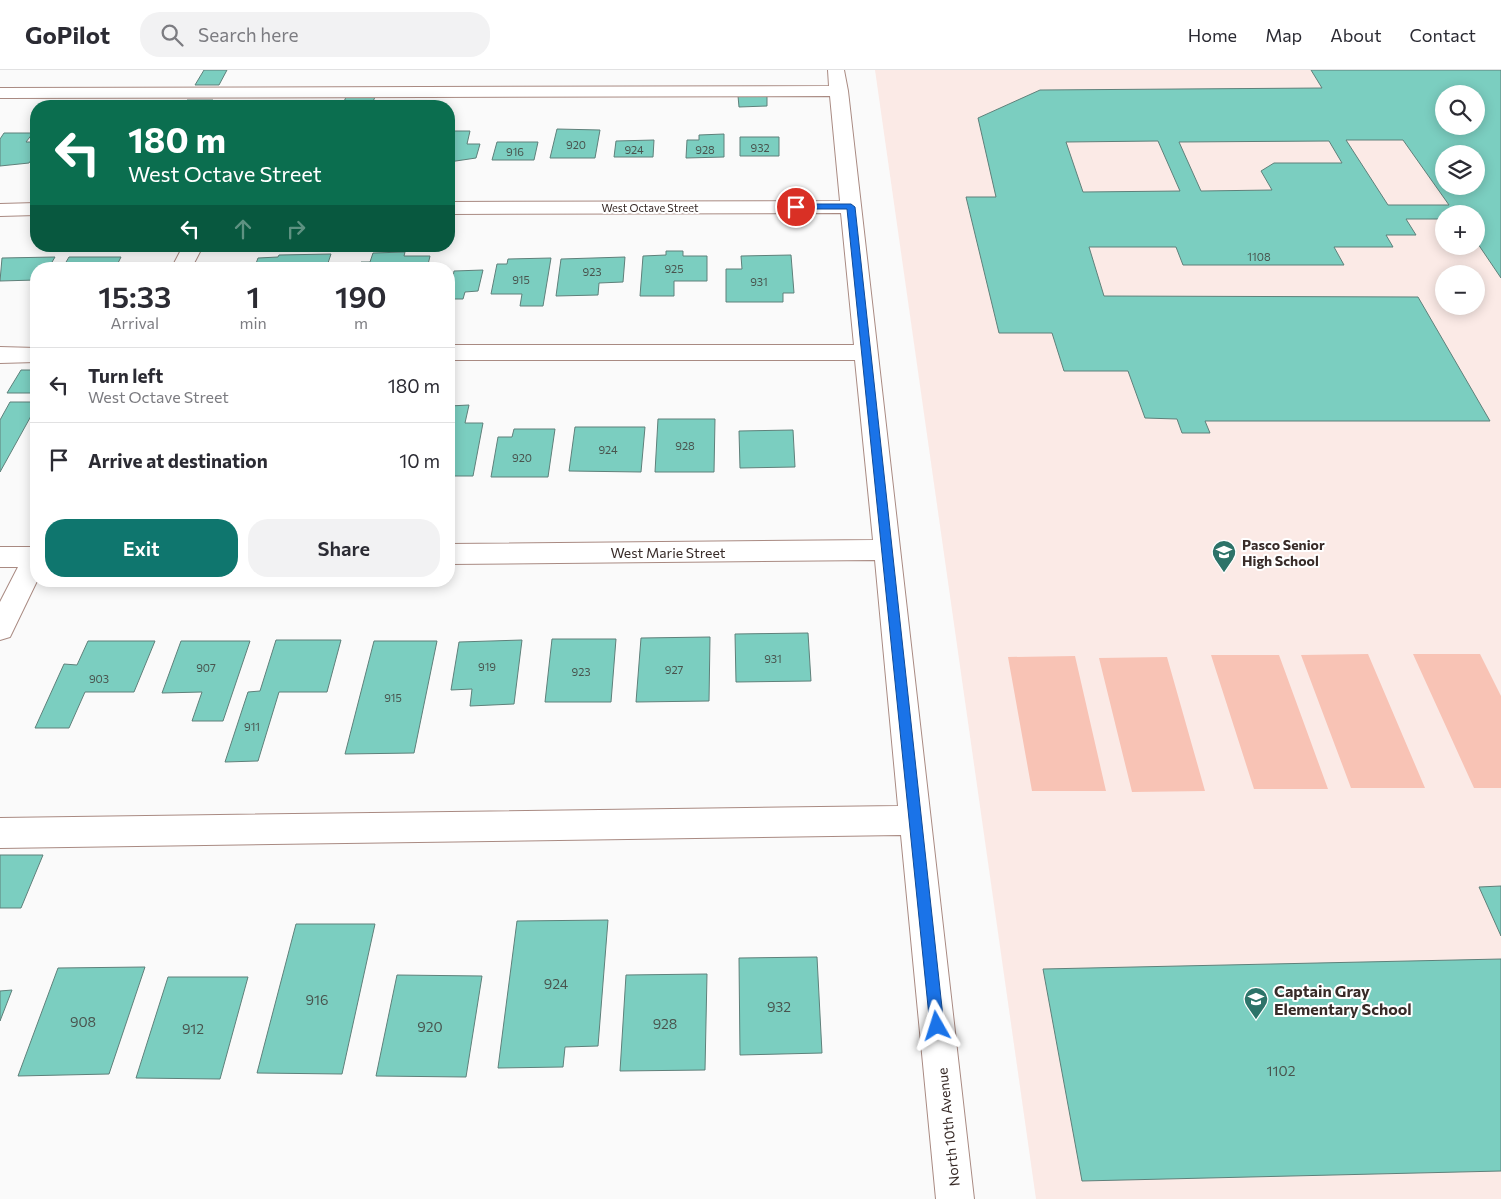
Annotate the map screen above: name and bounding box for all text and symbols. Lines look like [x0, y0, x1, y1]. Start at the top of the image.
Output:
search box [140, 12, 490, 57]
text: GoPilot [25, 20, 110, 49]
icon: search [158, 21, 186, 49]
text: Search here [198, 23, 299, 46]
text: Home [1188, 24, 1237, 46]
text: Map [1265, 24, 1302, 46]
text: About [1330, 24, 1382, 46]
text: Contact [1410, 24, 1476, 46]
map controls [1435, 85, 1485, 315]
button: search [1435, 85, 1485, 135]
text: 180 m [128, 117, 226, 160]
icon: left [45, 120, 110, 185]
house number: 920 [566, 138, 586, 151]
house number: 932 [751, 141, 770, 154]
house number: 924 [624, 143, 644, 156]
house number: 928 [695, 143, 715, 156]
house number: 916 [506, 145, 524, 158]
button: layers [1435, 145, 1485, 195]
text: West Octave Street [128, 160, 322, 187]
pin [775, 186, 817, 228]
icon: arrive [782, 193, 810, 221]
street label: West Octave Street [602, 201, 699, 214]
button: + [1435, 205, 1485, 255]
icon: left [176, 215, 204, 243]
icon: ahead [229, 215, 257, 243]
icon: right [282, 215, 310, 243]
house number: 1108 [1247, 250, 1271, 263]
house number: 925 [664, 262, 684, 275]
house number: 923 [582, 265, 602, 278]
button: − [1435, 265, 1485, 315]
house number: 915 [512, 273, 530, 286]
house number: 931 [750, 275, 768, 288]
text: 15:33 [98, 277, 171, 314]
text: 1 [247, 277, 260, 314]
text: 190 [335, 277, 387, 314]
text: Arrival [111, 313, 159, 332]
text: min [240, 313, 267, 332]
text: m [354, 313, 368, 332]
text: Turn left [88, 364, 163, 387]
icon: left [45, 371, 73, 399]
text: 180 m [388, 374, 440, 397]
text: West Octave Street [88, 387, 229, 406]
house number: 928 [675, 439, 695, 452]
house number: 924 [598, 443, 618, 456]
icon: arrive [45, 446, 73, 474]
text: Arrive at destination [88, 449, 268, 472]
text: 10 m [399, 449, 440, 472]
house number: 920 [512, 451, 532, 464]
button: Exit [45, 519, 238, 577]
button: Share [248, 519, 440, 577]
place label: Pasco Senior High School [1242, 536, 1325, 569]
school or university icon: Pasco Senior High School [1211, 539, 1237, 573]
street label: West Marie Street [611, 544, 726, 561]
house number: 931 [764, 652, 782, 665]
house number: 919 [478, 660, 496, 673]
house number: 907 [196, 661, 216, 674]
house number: 927 [665, 663, 683, 676]
house number: 923 [571, 665, 591, 678]
house number: 903 [89, 672, 109, 685]
house number: 915 [384, 691, 402, 704]
house number: 911 [244, 720, 260, 733]
house number: 924 [544, 975, 569, 992]
place label: Captain Gray Elementary School [1274, 981, 1412, 1018]
school or university icon: Captain Gray Elementary School [1243, 986, 1269, 1020]
house number: 916 [306, 991, 328, 1008]
house number: 932 [767, 998, 791, 1015]
position arrow [910, 999, 962, 1051]
house number: 908 [70, 1013, 96, 1030]
house number: 928 [653, 1015, 677, 1032]
house number: 920 [417, 1018, 443, 1035]
house number: 912 [182, 1020, 204, 1037]
house number: 1102 [1267, 1062, 1296, 1079]
street label: North 10th Avenue [933, 1067, 963, 1187]

